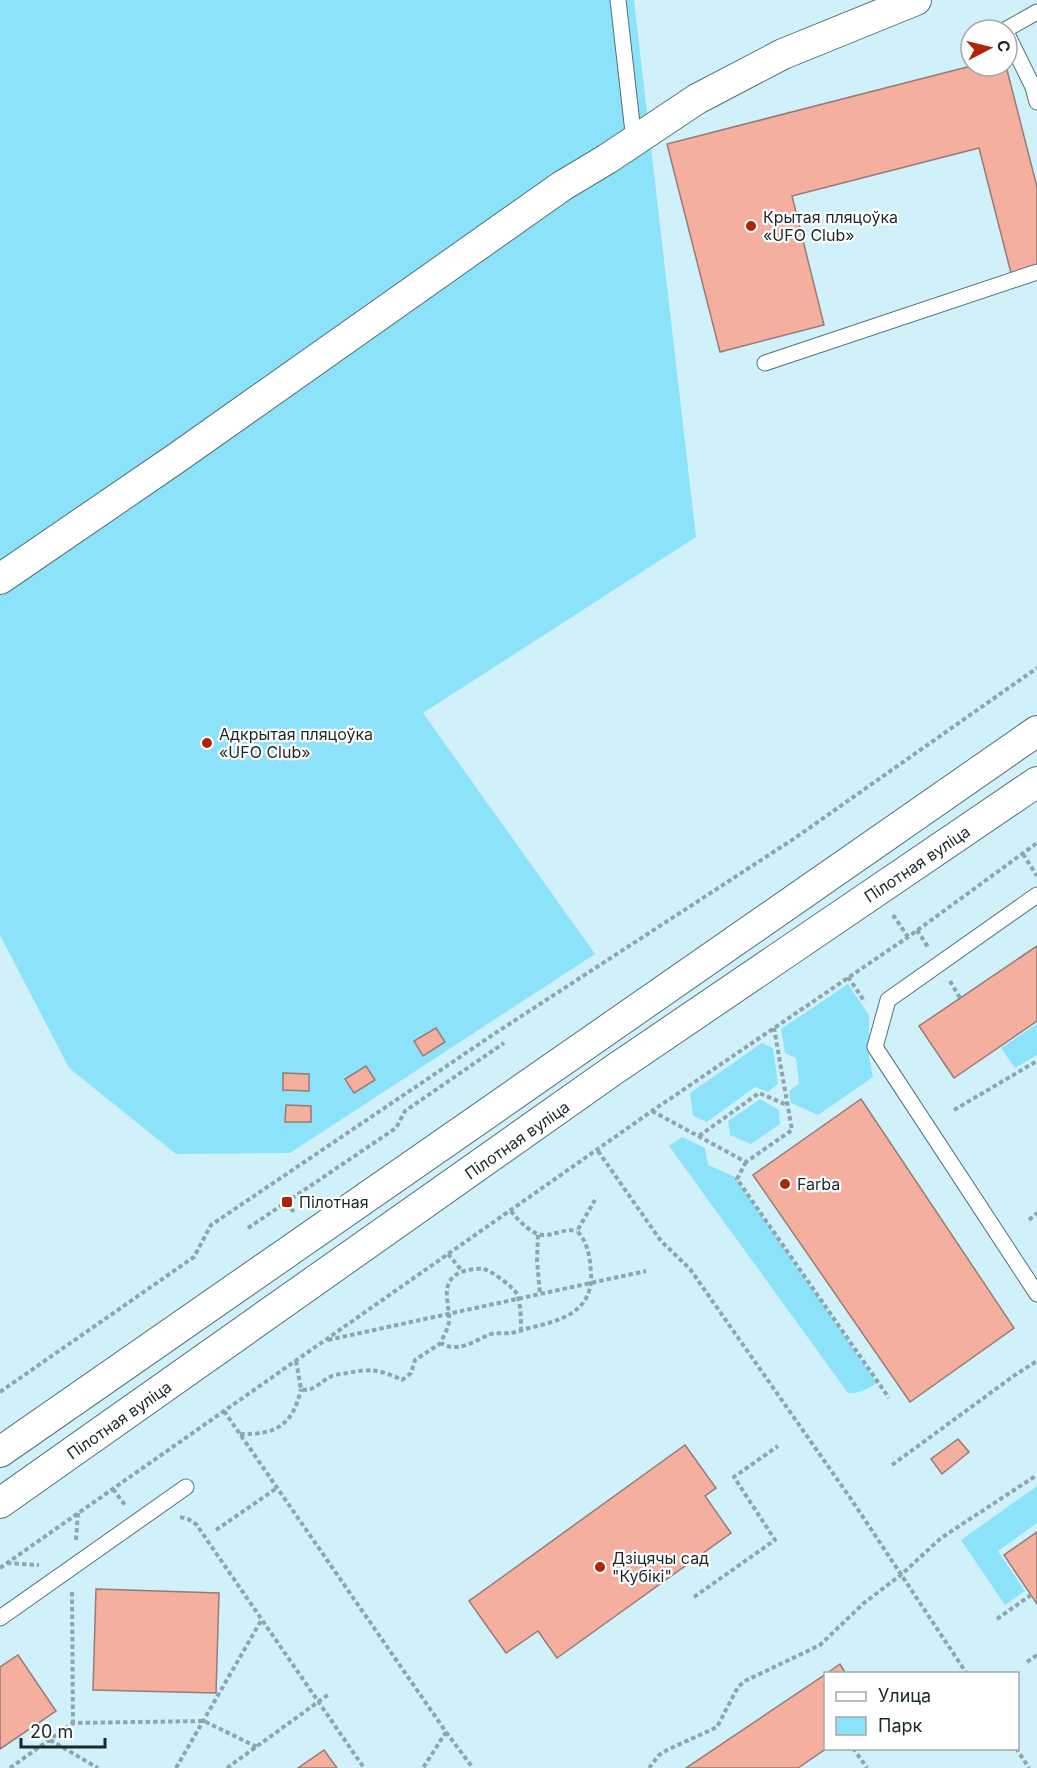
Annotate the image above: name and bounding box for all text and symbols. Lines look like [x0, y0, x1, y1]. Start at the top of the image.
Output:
north arrow [959, 18, 1019, 78]
text: С [993, 39, 1015, 53]
place label: Крытая пляцоўка «UFO Club» [763, 207, 898, 245]
marker: Крытая пляцоўка «UFO Club» [744, 219, 758, 233]
place label: Адкрытая пляцоўка «UFO Club» [219, 724, 373, 762]
marker: Адкрытая пляцоўка «UFO Club» [200, 736, 214, 750]
street label: Пілотная вуліца [860, 821, 974, 907]
street label: Пілотная вуліца [461, 1097, 573, 1183]
place label: Farba [797, 1174, 840, 1194]
marker: Farba [778, 1177, 792, 1191]
place label: Пілотная [299, 1192, 369, 1212]
marker: Пілотная [280, 1195, 294, 1209]
street label: Пілотная вуліца [63, 1377, 175, 1463]
place label: Дзіцячы сад "Кубікі" [612, 1548, 709, 1586]
marker: Дзіцячы сад "Кубікі" [593, 1560, 607, 1574]
legend [824, 1672, 1019, 1750]
text: Улица [878, 1685, 931, 1706]
scale bar [21, 1711, 105, 1749]
text: Парк [878, 1715, 923, 1736]
text: 20 m [30, 1721, 73, 1742]

